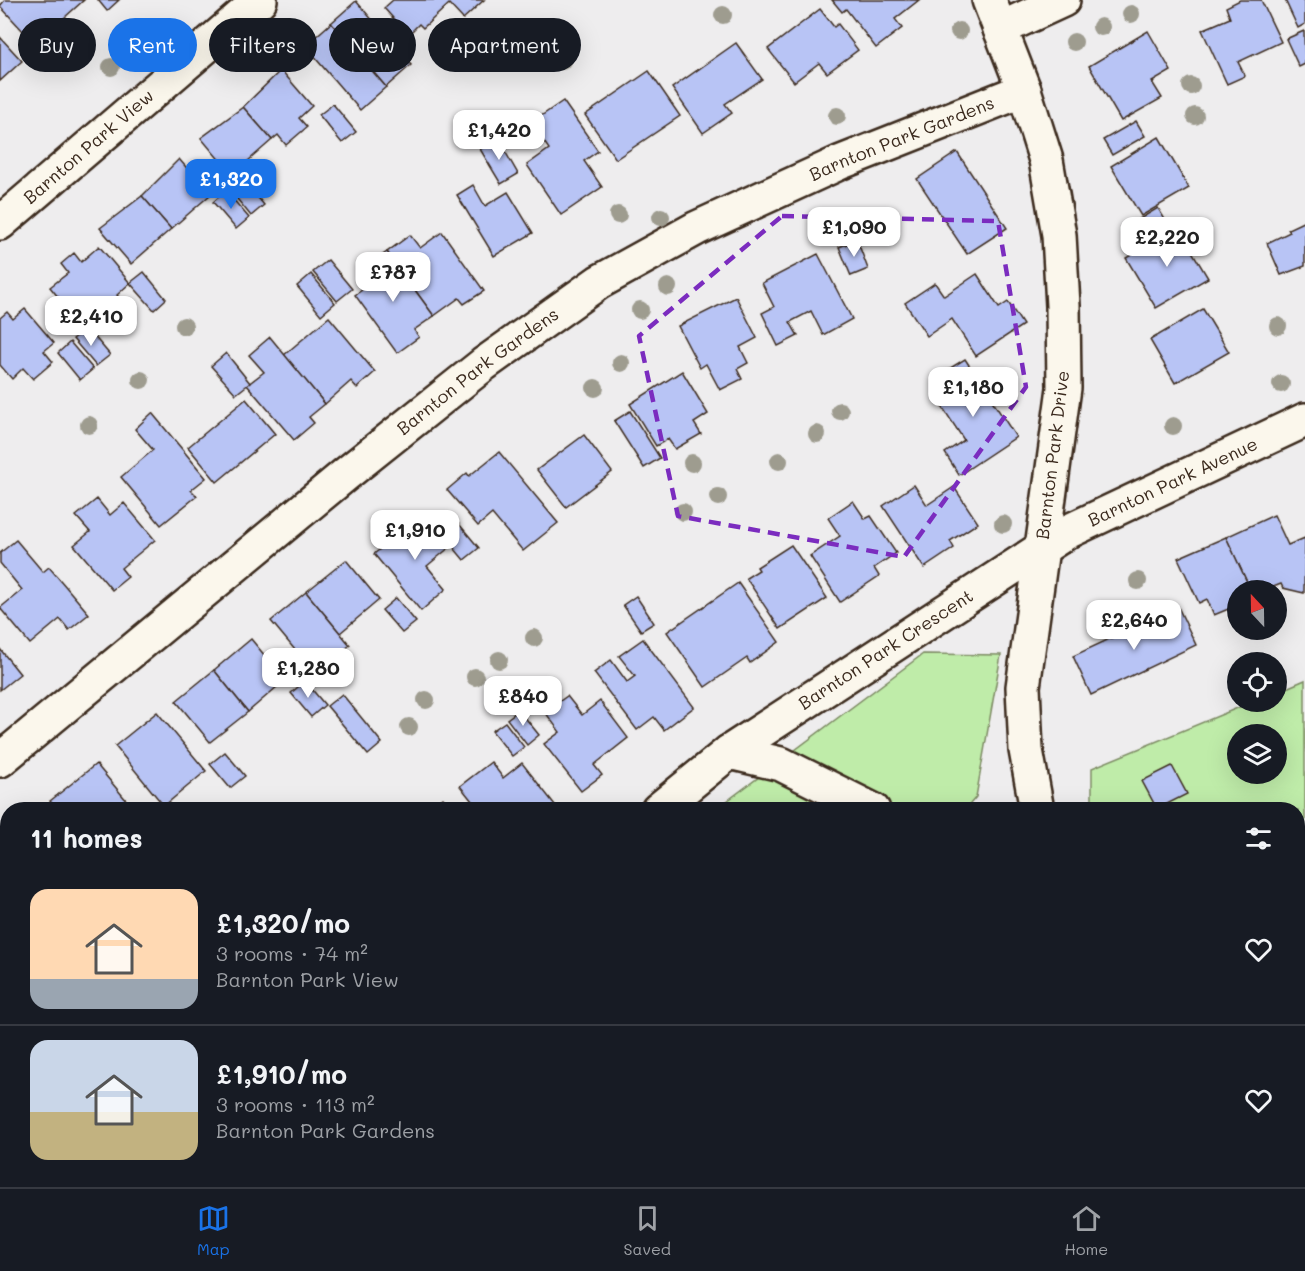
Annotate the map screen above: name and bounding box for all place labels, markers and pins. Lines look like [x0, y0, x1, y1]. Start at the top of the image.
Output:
pin: £1,420 [450, 110, 548, 161]
pin: £1,320 [182, 159, 280, 210]
pin: £1,090 [805, 207, 903, 258]
pin: £2,220 [1118, 217, 1216, 268]
pin: £787 [357, 252, 429, 303]
pin: £2,410 [42, 296, 140, 347]
pin: £1,180 [924, 367, 1022, 418]
pin: £1,910 [366, 510, 464, 561]
pin: £2,640 [1085, 600, 1183, 651]
pin: £1,280 [259, 648, 357, 699]
pin: £840 [487, 676, 559, 727]

